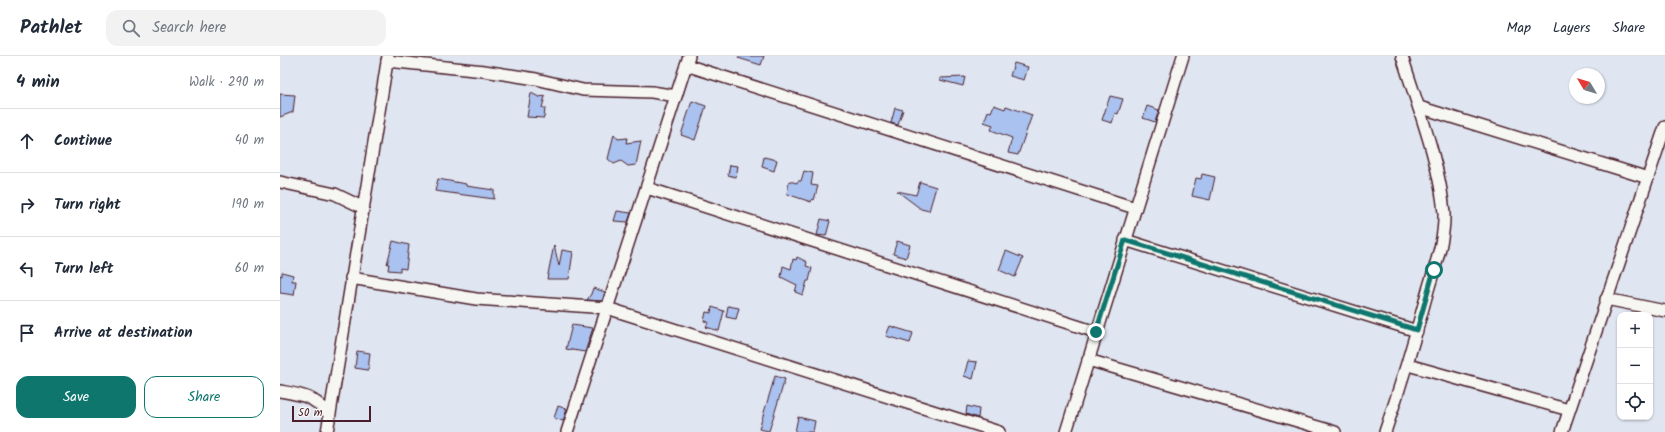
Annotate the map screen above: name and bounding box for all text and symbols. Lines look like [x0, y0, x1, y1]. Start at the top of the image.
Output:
search box [106, 10, 386, 46]
text: Pathlet [20, 13, 82, 43]
text: Search here [152, 16, 226, 40]
icon: search [120, 17, 142, 39]
text: Map [1507, 17, 1531, 39]
text: Layers [1553, 17, 1591, 39]
text: Share [1613, 17, 1645, 39]
north arrow [1569, 68, 1605, 104]
text: 4 min [16, 69, 60, 96]
text: Walk · 290 m [189, 72, 264, 93]
text: Continue [54, 129, 112, 153]
icon: ahead [16, 130, 38, 152]
text: 40 m [235, 130, 264, 151]
text: Turn right [54, 193, 121, 217]
icon: right [16, 194, 38, 216]
text: 190 m [232, 194, 264, 215]
text: Turn left [54, 257, 114, 281]
icon: left [16, 258, 38, 280]
text: 60 m [235, 258, 264, 279]
route start [1425, 261, 1443, 279]
map controls [1617, 312, 1653, 420]
button: + [1617, 312, 1653, 348]
text: Arrive at destination [54, 321, 193, 345]
icon: arrive [16, 322, 38, 344]
route end [1087, 323, 1105, 341]
button: − [1617, 348, 1653, 384]
button: Save [16, 376, 136, 418]
button: Share [144, 376, 264, 418]
button: locate [1617, 384, 1653, 420]
scale bar [292, 404, 371, 423]
text: 50 m [298, 404, 323, 422]

